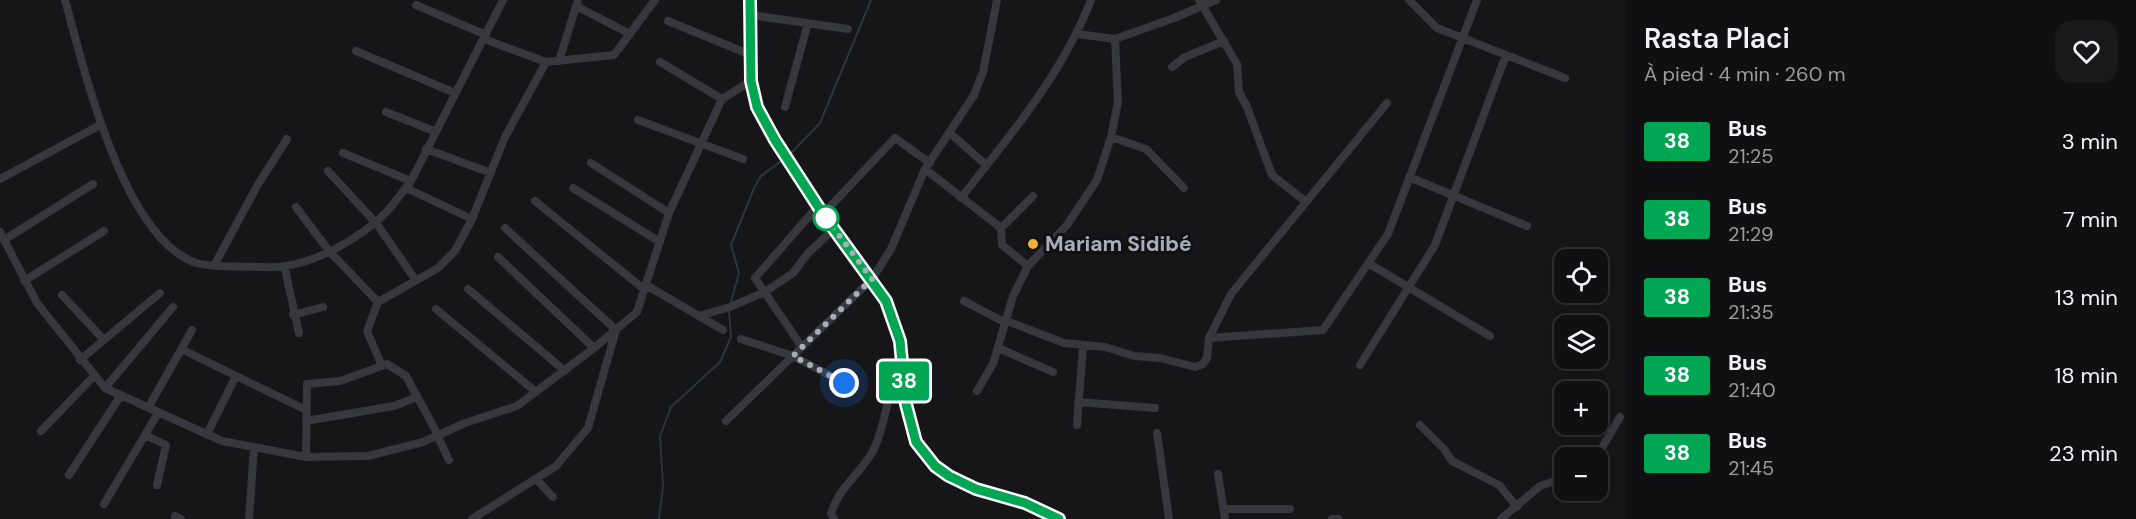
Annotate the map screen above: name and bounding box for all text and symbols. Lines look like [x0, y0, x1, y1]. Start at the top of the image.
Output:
text: Rasta Placi [1644, 20, 1790, 57]
button: heart [2055, 20, 2118, 83]
text: À pied · 4 min · 260 m [1644, 61, 1845, 87]
text: Bus [1728, 114, 1767, 143]
text: 38 [1664, 127, 1690, 155]
text: 3 min [2062, 127, 2118, 156]
text: 21:25 [1728, 143, 1774, 169]
text: Bus [1728, 192, 1767, 221]
unlabelled marker [813, 205, 839, 231]
text: 38 [1664, 205, 1690, 233]
text: 7 min [2063, 205, 2118, 234]
text: 21:29 [1728, 221, 1774, 247]
place label: Mariam Sidibé [1045, 230, 1192, 258]
marker: Mariam Sidibé [1026, 237, 1040, 251]
map controls [1554, 249, 1608, 501]
button: locate [1554, 249, 1608, 303]
text: Bus [1728, 270, 1767, 299]
text: 38 [1664, 283, 1690, 311]
text: 13 min [2055, 283, 2118, 312]
text: 21:35 [1728, 299, 1774, 325]
button: layers [1554, 315, 1608, 369]
text: Bus [1728, 348, 1767, 377]
text: 38 [1664, 361, 1690, 389]
text: 18 min [2054, 361, 2118, 390]
line badge: 38 [877, 362, 931, 400]
text: 38 [891, 367, 917, 395]
your location [829, 368, 859, 398]
text: 21:40 [1728, 377, 1776, 403]
button: + [1554, 381, 1608, 435]
text: Bus [1728, 426, 1767, 455]
text: 38 [1664, 439, 1690, 467]
text: 23 min [2049, 439, 2118, 468]
button: − [1554, 447, 1608, 501]
text: 21:45 [1728, 455, 1774, 481]

